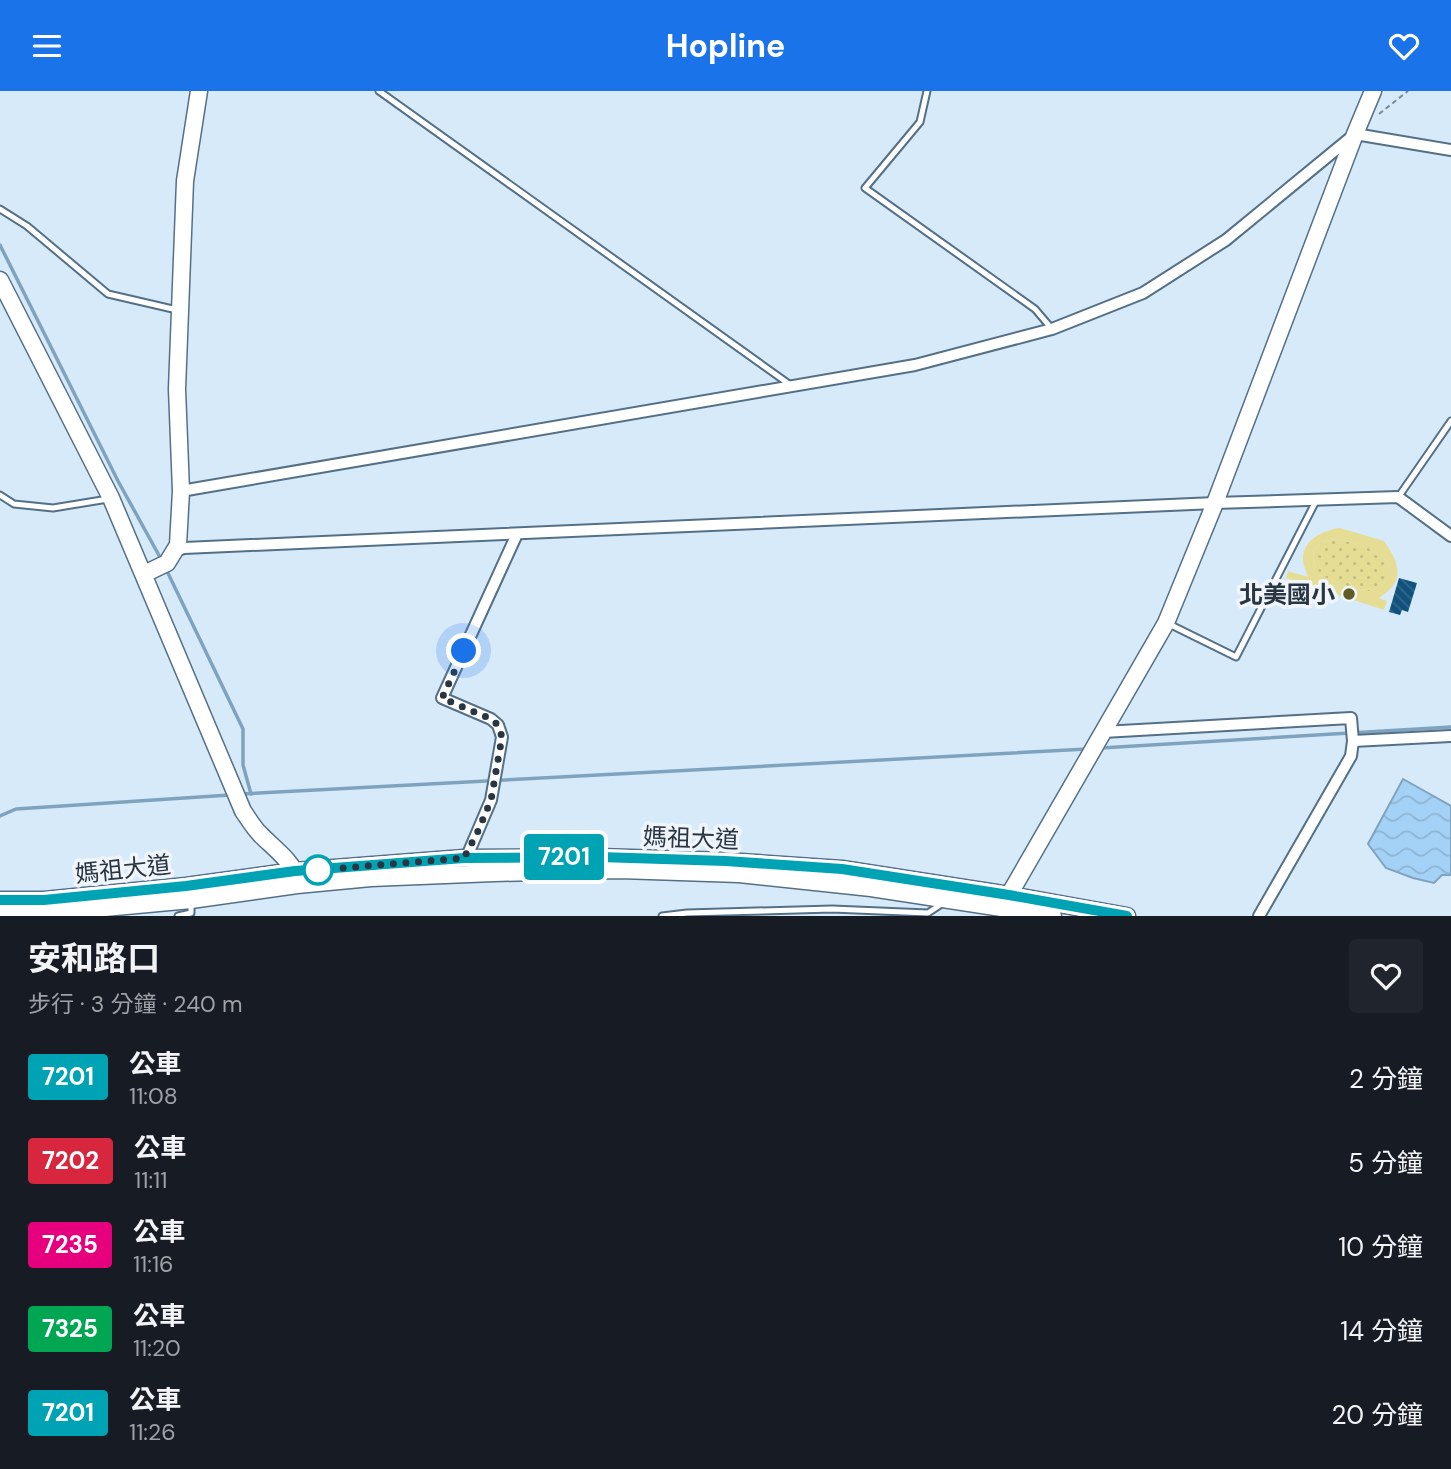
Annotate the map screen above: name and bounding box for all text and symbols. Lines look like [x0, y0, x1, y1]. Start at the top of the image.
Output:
text: Hopline [666, 25, 785, 67]
icon: menu [28, 27, 66, 65]
icon: heart [1385, 27, 1423, 65]
place label: 北美國小 [1239, 579, 1335, 610]
marker: 北美國小 [1341, 586, 1357, 602]
your location [446, 633, 481, 668]
street label: 媽祖大道 [642, 821, 740, 855]
line badge: 7201 [515, 834, 613, 880]
text: 7201 [538, 841, 590, 872]
street label: 媽祖大道 [74, 849, 172, 889]
unlabelled marker [303, 855, 333, 885]
text: 安和路口 [28, 937, 160, 980]
button: heart [1349, 939, 1423, 1013]
text: 步行 · 3 分鐘 · 240 m [28, 989, 242, 1019]
text: 公車 [129, 1047, 181, 1081]
text: 7201 [42, 1061, 94, 1092]
text: 2 分鐘 [1349, 1062, 1423, 1096]
text: 11:08 [129, 1081, 178, 1111]
text: 公車 [134, 1131, 186, 1165]
text: 7202 [42, 1145, 99, 1176]
text: 5 分鐘 [1348, 1146, 1423, 1180]
text: 11:11 [134, 1165, 167, 1195]
text: 公車 [133, 1215, 185, 1249]
text: 7235 [42, 1229, 98, 1260]
text: 10 分鐘 [1338, 1230, 1423, 1264]
text: 11:16 [133, 1249, 174, 1279]
text: 公車 [133, 1299, 185, 1333]
text: 7325 [42, 1313, 98, 1344]
text: 14 分鐘 [1340, 1314, 1423, 1348]
text: 11:20 [133, 1333, 181, 1363]
text: 公車 [129, 1383, 181, 1417]
text: 7201 [42, 1397, 94, 1428]
text: 20 分鐘 [1332, 1398, 1423, 1432]
text: 11:26 [129, 1417, 176, 1447]

